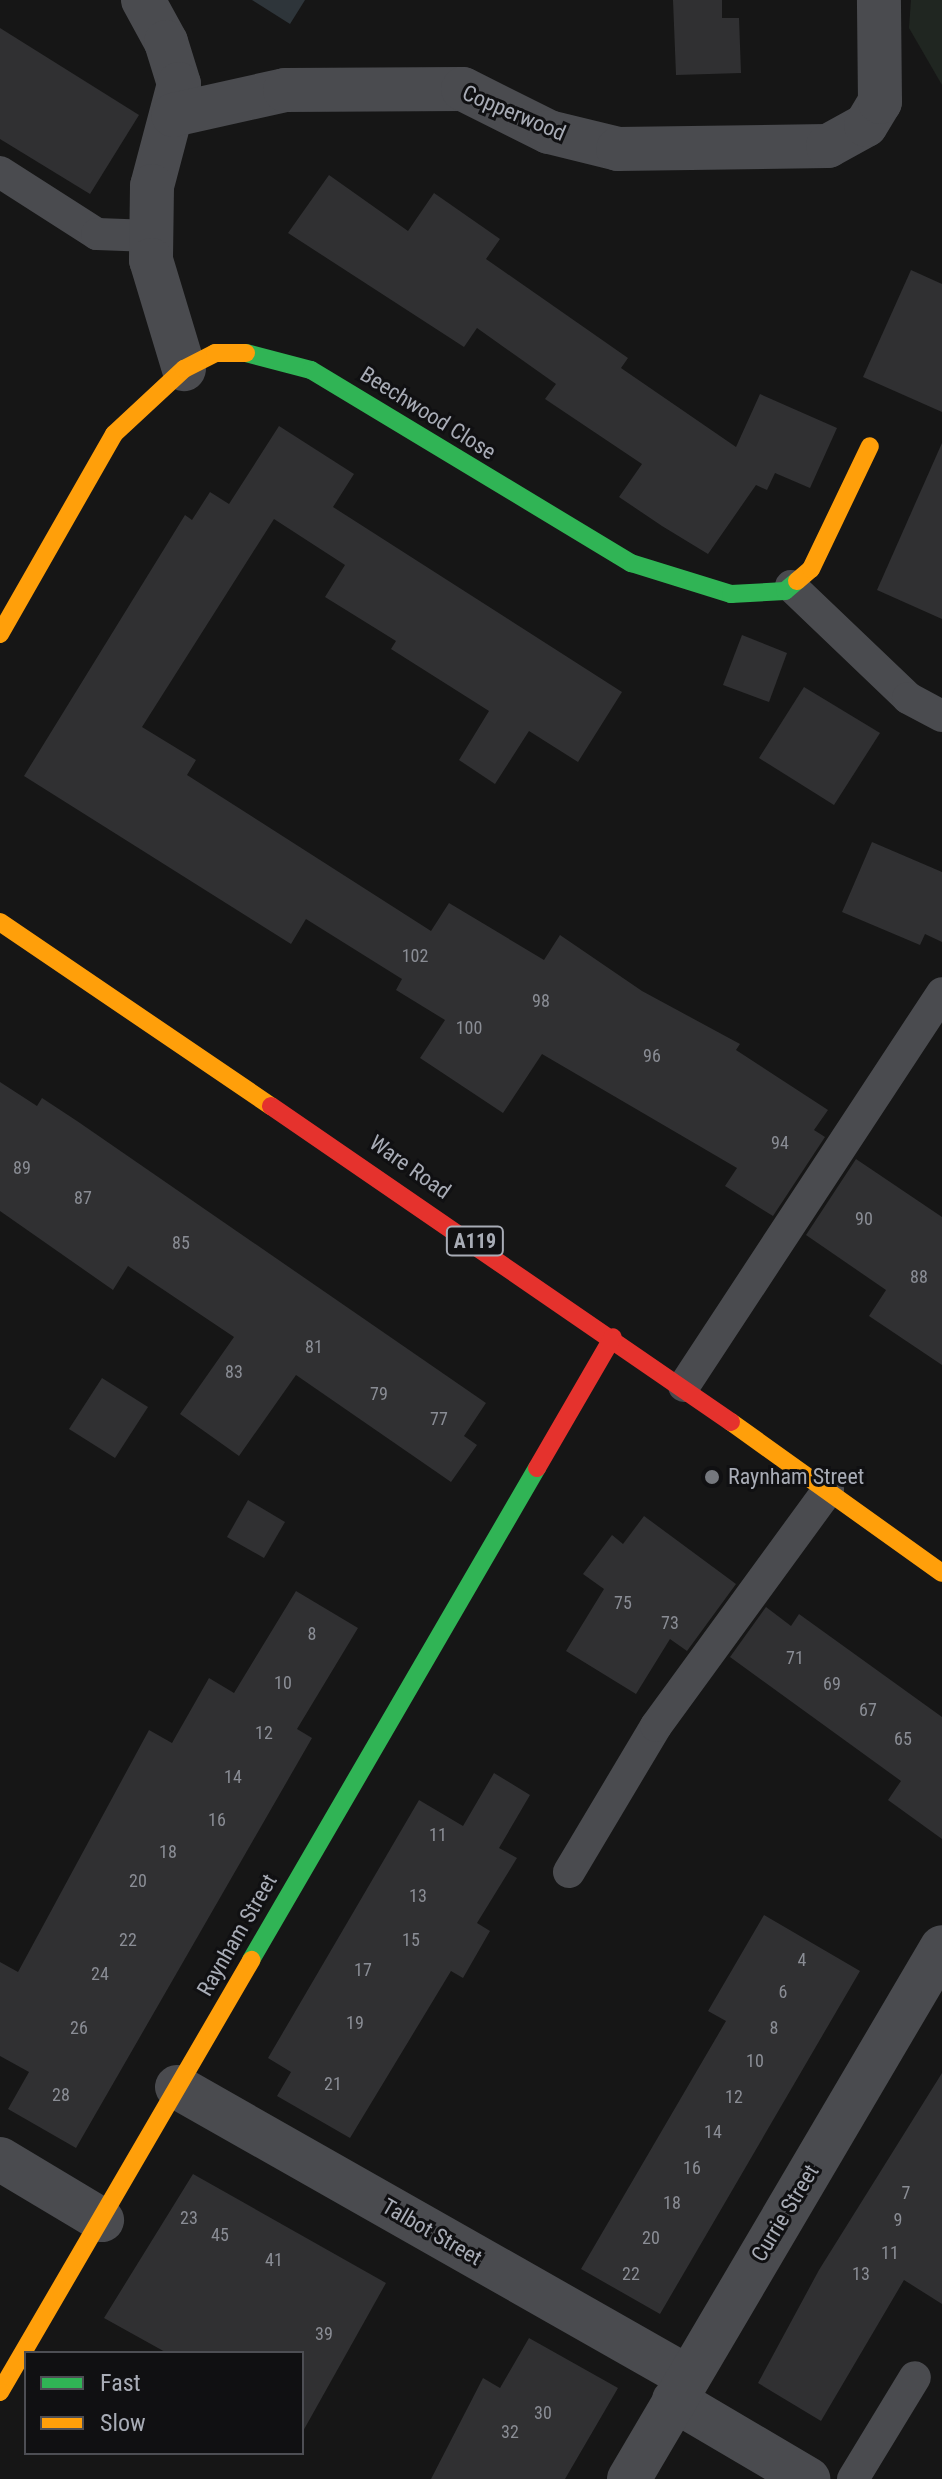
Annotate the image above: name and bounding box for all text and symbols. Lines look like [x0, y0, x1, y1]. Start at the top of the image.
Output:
street label: Copperwood [458, 79, 570, 147]
street label: Beechwood Close [355, 361, 501, 465]
house number: 102 [402, 945, 428, 967]
house number: 98 [532, 990, 550, 1012]
house number: 100 [456, 1017, 482, 1039]
house number: 96 [643, 1045, 661, 1067]
street label: Ware Road [364, 1130, 456, 1204]
house number: 94 [771, 1132, 789, 1154]
house number: 89 [13, 1157, 31, 1179]
house number: 87 [74, 1187, 92, 1209]
house number: 90 [855, 1208, 873, 1230]
road number: A119 [445, 1225, 505, 1257]
house number: 85 [172, 1232, 190, 1254]
house number: 88 [910, 1266, 928, 1288]
house number: 81 [305, 1336, 323, 1358]
house number: 83 [225, 1361, 243, 1383]
house number: 79 [370, 1383, 388, 1405]
house number: 77 [430, 1408, 448, 1430]
place label: Raynham Street [728, 1464, 864, 1490]
marker: Raynham Street [703, 1468, 721, 1486]
house number: 75 [614, 1592, 632, 1614]
house number: 73 [661, 1612, 679, 1634]
house number: 8 [308, 1623, 316, 1645]
house number: 71 [786, 1647, 804, 1669]
house number: 10 [274, 1672, 292, 1694]
house number: 69 [823, 1673, 841, 1695]
house number: 67 [859, 1699, 877, 1721]
house number: 12 [255, 1722, 273, 1744]
house number: 65 [894, 1728, 912, 1750]
house number: 14 [224, 1766, 242, 1788]
house number: 16 [208, 1809, 226, 1831]
house number: 11 [429, 1824, 447, 1846]
house number: 18 [159, 1841, 177, 1863]
street label: Raynham Street [192, 1869, 282, 2001]
house number: 20 [129, 1870, 147, 1892]
house number: 13 [409, 1885, 427, 1907]
house number: 22 [119, 1929, 137, 1951]
house number: 15 [402, 1929, 420, 1951]
house number: 4 [798, 1949, 806, 1971]
house number: 17 [354, 1959, 372, 1981]
house number: 24 [91, 1963, 109, 1985]
house number: 6 [779, 1981, 787, 2003]
house number: 19 [346, 2012, 364, 2034]
house number: 26 [70, 2017, 88, 2039]
house number: 8 [770, 2017, 778, 2039]
house number: 10 [746, 2050, 764, 2072]
house number: 21 [324, 2073, 342, 2095]
house number: 28 [52, 2084, 70, 2106]
house number: 12 [725, 2086, 743, 2108]
house number: 14 [704, 2121, 722, 2143]
house number: 16 [683, 2157, 701, 2179]
street label: Currie Street [746, 2160, 824, 2266]
house number: 7 [902, 2182, 910, 2204]
house number: 18 [663, 2192, 681, 2214]
street label: Talbot Street [377, 2193, 487, 2271]
house number: 23 [180, 2207, 198, 2229]
house number: 9 [894, 2209, 902, 2231]
house number: 45 [211, 2224, 229, 2246]
house number: 20 [642, 2227, 660, 2249]
house number: 11 [881, 2242, 899, 2264]
house number: 41 [265, 2249, 283, 2271]
house number: 22 [622, 2263, 640, 2285]
house number: 13 [852, 2263, 870, 2285]
house number: 39 [315, 2323, 333, 2345]
legend [24, 2351, 304, 2455]
text: Fast [100, 2369, 141, 2397]
house number: 30 [534, 2402, 552, 2424]
text: Slow [100, 2409, 146, 2437]
house number: 32 [501, 2421, 519, 2443]

